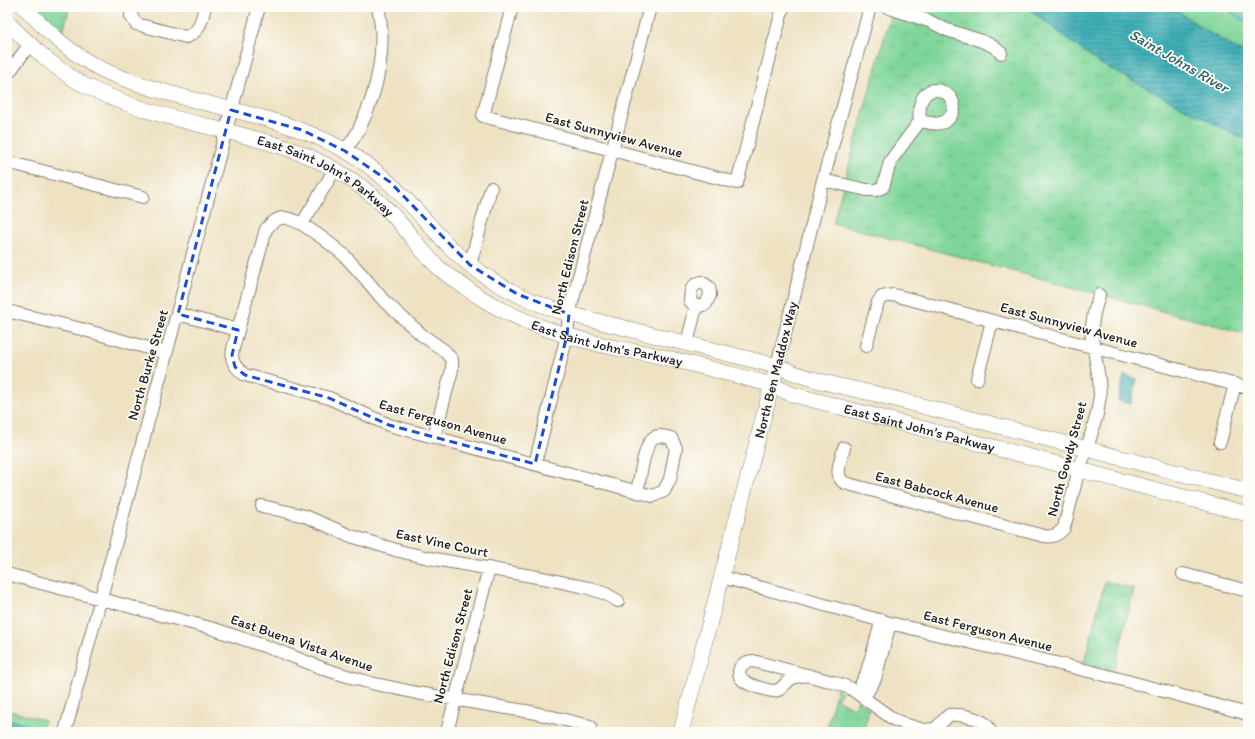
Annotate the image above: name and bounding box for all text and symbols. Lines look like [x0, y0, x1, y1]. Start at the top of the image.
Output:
water label: Saint Johns River [1126, 25, 1234, 98]
street label: East Sunnyview Avenue [543, 108, 685, 162]
street label: East Saint John's Parkway [255, 131, 398, 220]
street label: North Edison Street [547, 197, 593, 317]
street label: East Sunnyview Avenue [998, 298, 1140, 352]
street label: North Ben Maddox Way [751, 299, 801, 440]
street label: North Burke Street [124, 308, 172, 422]
street label: East Saint John's Parkway [529, 316, 685, 370]
street label: East Ferguson Avenue [377, 396, 509, 448]
street label: East Saint John's Parkway [842, 400, 997, 456]
street label: North Gowdy Street [1043, 400, 1091, 518]
street label: East Babcock Avenue [873, 467, 1001, 517]
street label: East Vine Court [394, 525, 490, 561]
street label: North Edison Street [429, 587, 477, 705]
street label: East Ferguson Avenue [922, 607, 1055, 655]
street label: East Buena Vista Avenue [229, 611, 376, 675]

